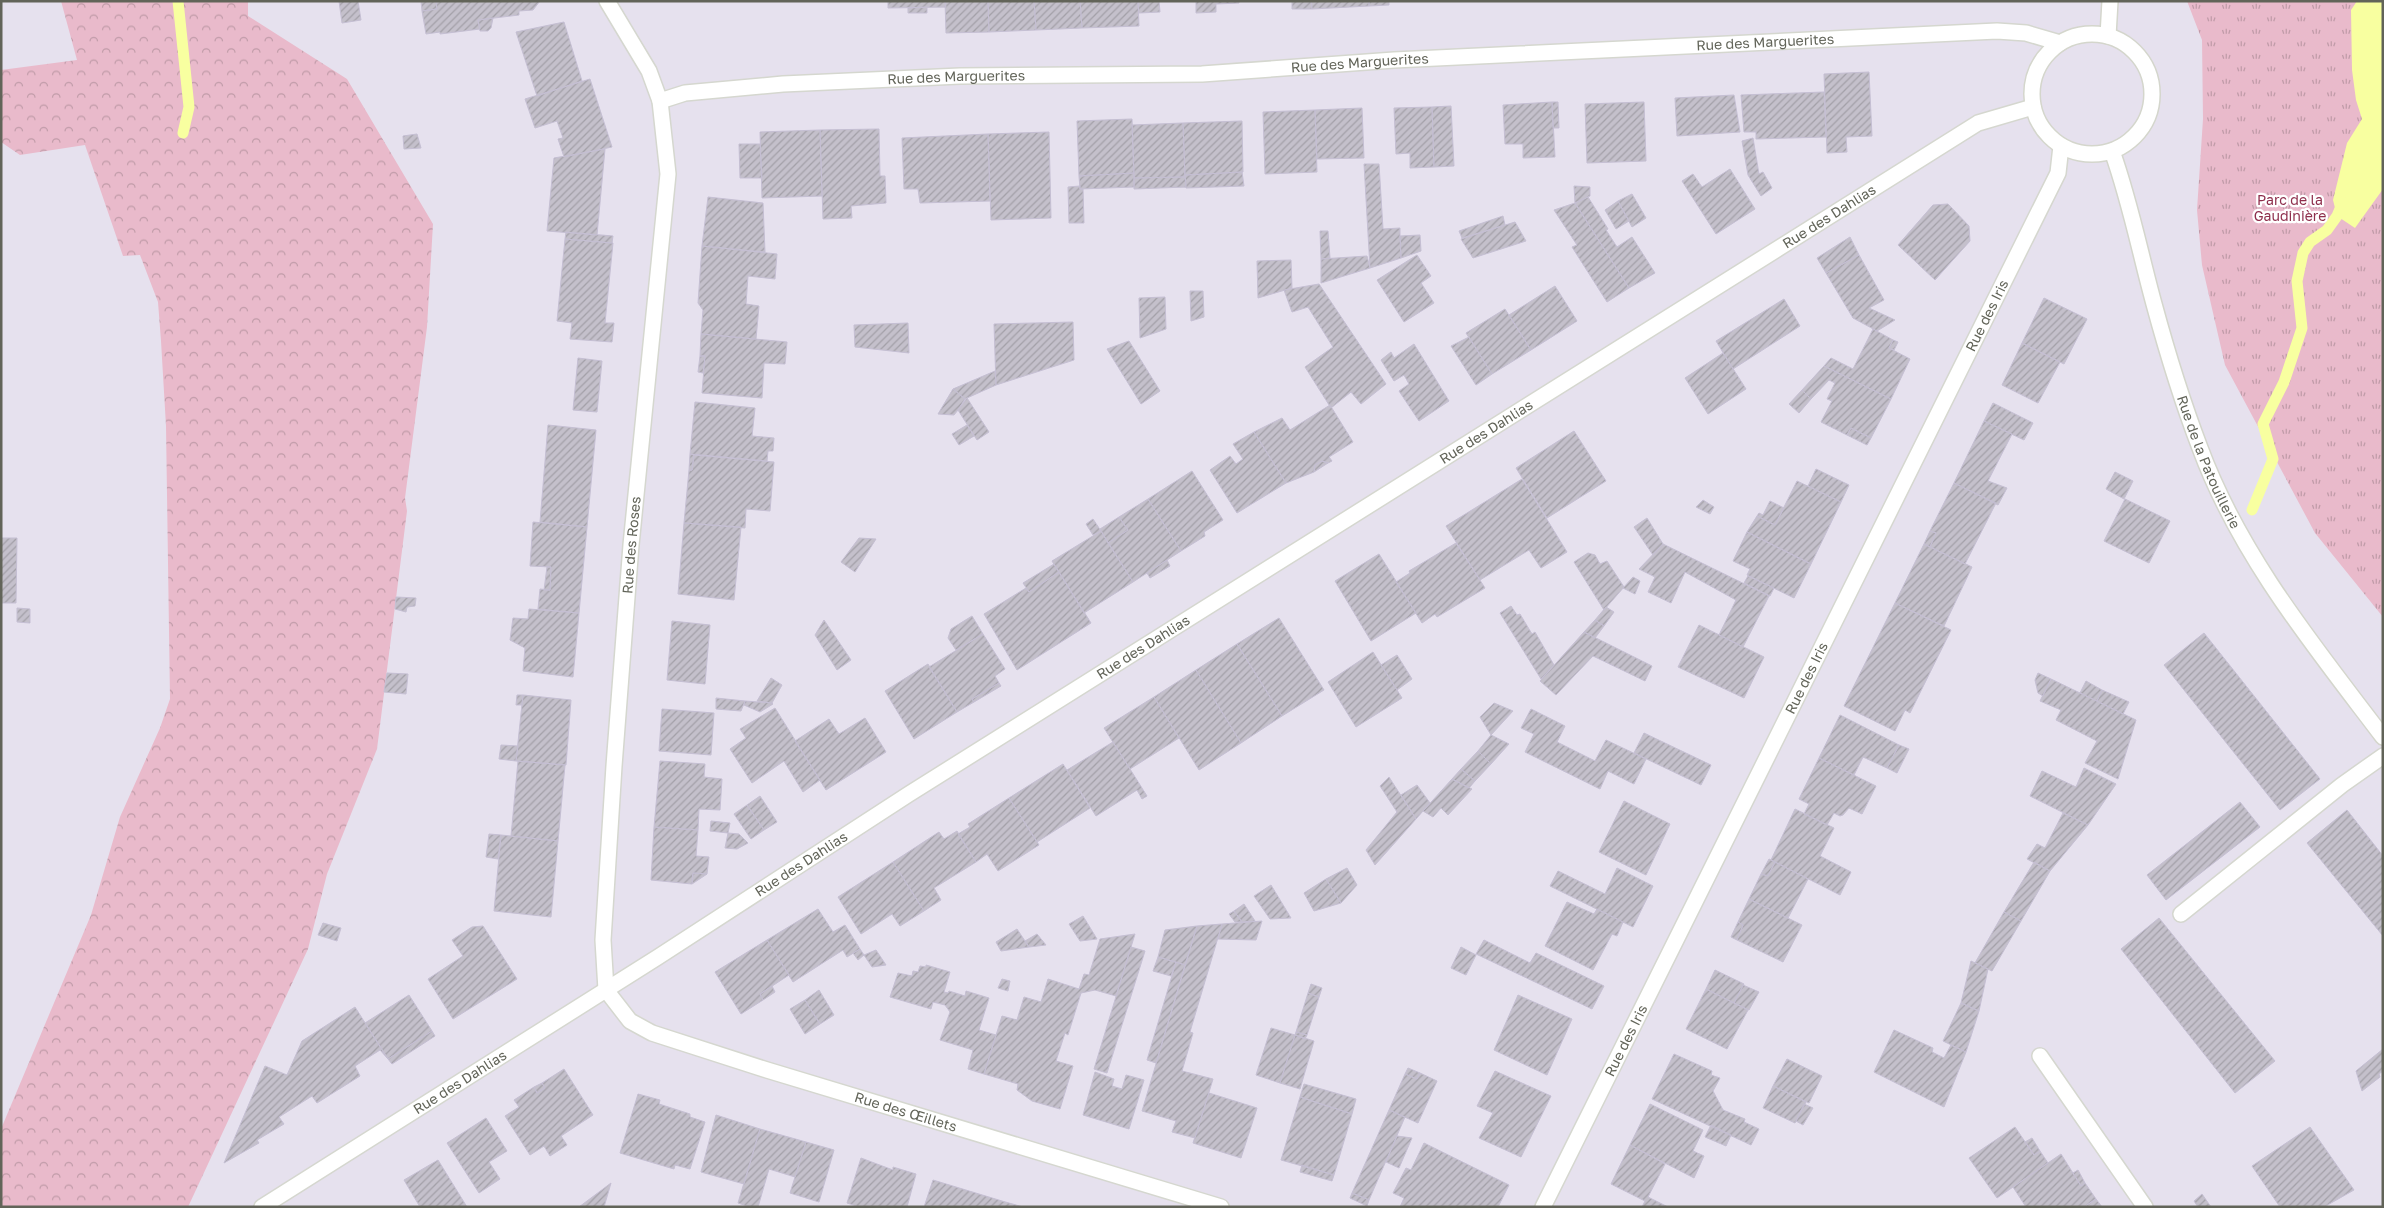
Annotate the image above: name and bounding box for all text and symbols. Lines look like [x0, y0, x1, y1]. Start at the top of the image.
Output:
street label: Rue des Marguerites [1696, 30, 1834, 53]
street label: Rue des Marguerites [1290, 49, 1429, 75]
street label: Rue des Marguerites [887, 66, 1025, 87]
street label: Rue des Dahlias [1779, 180, 1879, 252]
park label: Parc de la Gaudinière [2254, 191, 2326, 224]
street label: Rue des Iris [1962, 276, 2012, 354]
street label: Rue de la Patouillerie [2174, 393, 2244, 531]
street label: Rue des Dahlias [1436, 396, 1536, 467]
street label: Rue des Roses [618, 496, 644, 594]
street label: Rue des Dahlias [1093, 611, 1193, 682]
street label: Rue des Iris [1781, 639, 1831, 717]
street label: Rue des Dahlias [751, 827, 850, 900]
street label: Rue des Iris [1600, 1002, 1650, 1079]
street label: Rue des Dahlias [410, 1046, 509, 1117]
street label: Rue des Œillets [853, 1088, 959, 1135]

